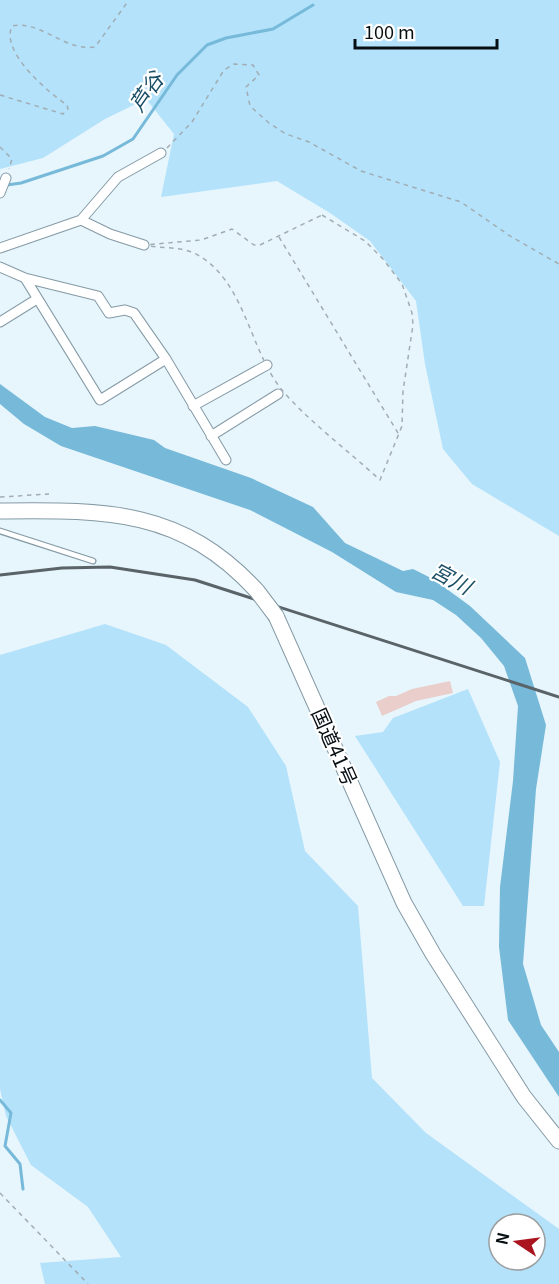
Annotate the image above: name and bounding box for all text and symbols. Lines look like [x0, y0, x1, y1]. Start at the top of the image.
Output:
scale bar [355, 12, 498, 50]
text: 100 m [364, 18, 415, 44]
water label: 芦谷 [121, 63, 171, 117]
water label: 宮川 [426, 554, 479, 601]
street label: 国道41号 [305, 703, 365, 790]
north arrow [487, 1212, 547, 1272]
text: N [488, 1230, 514, 1247]

